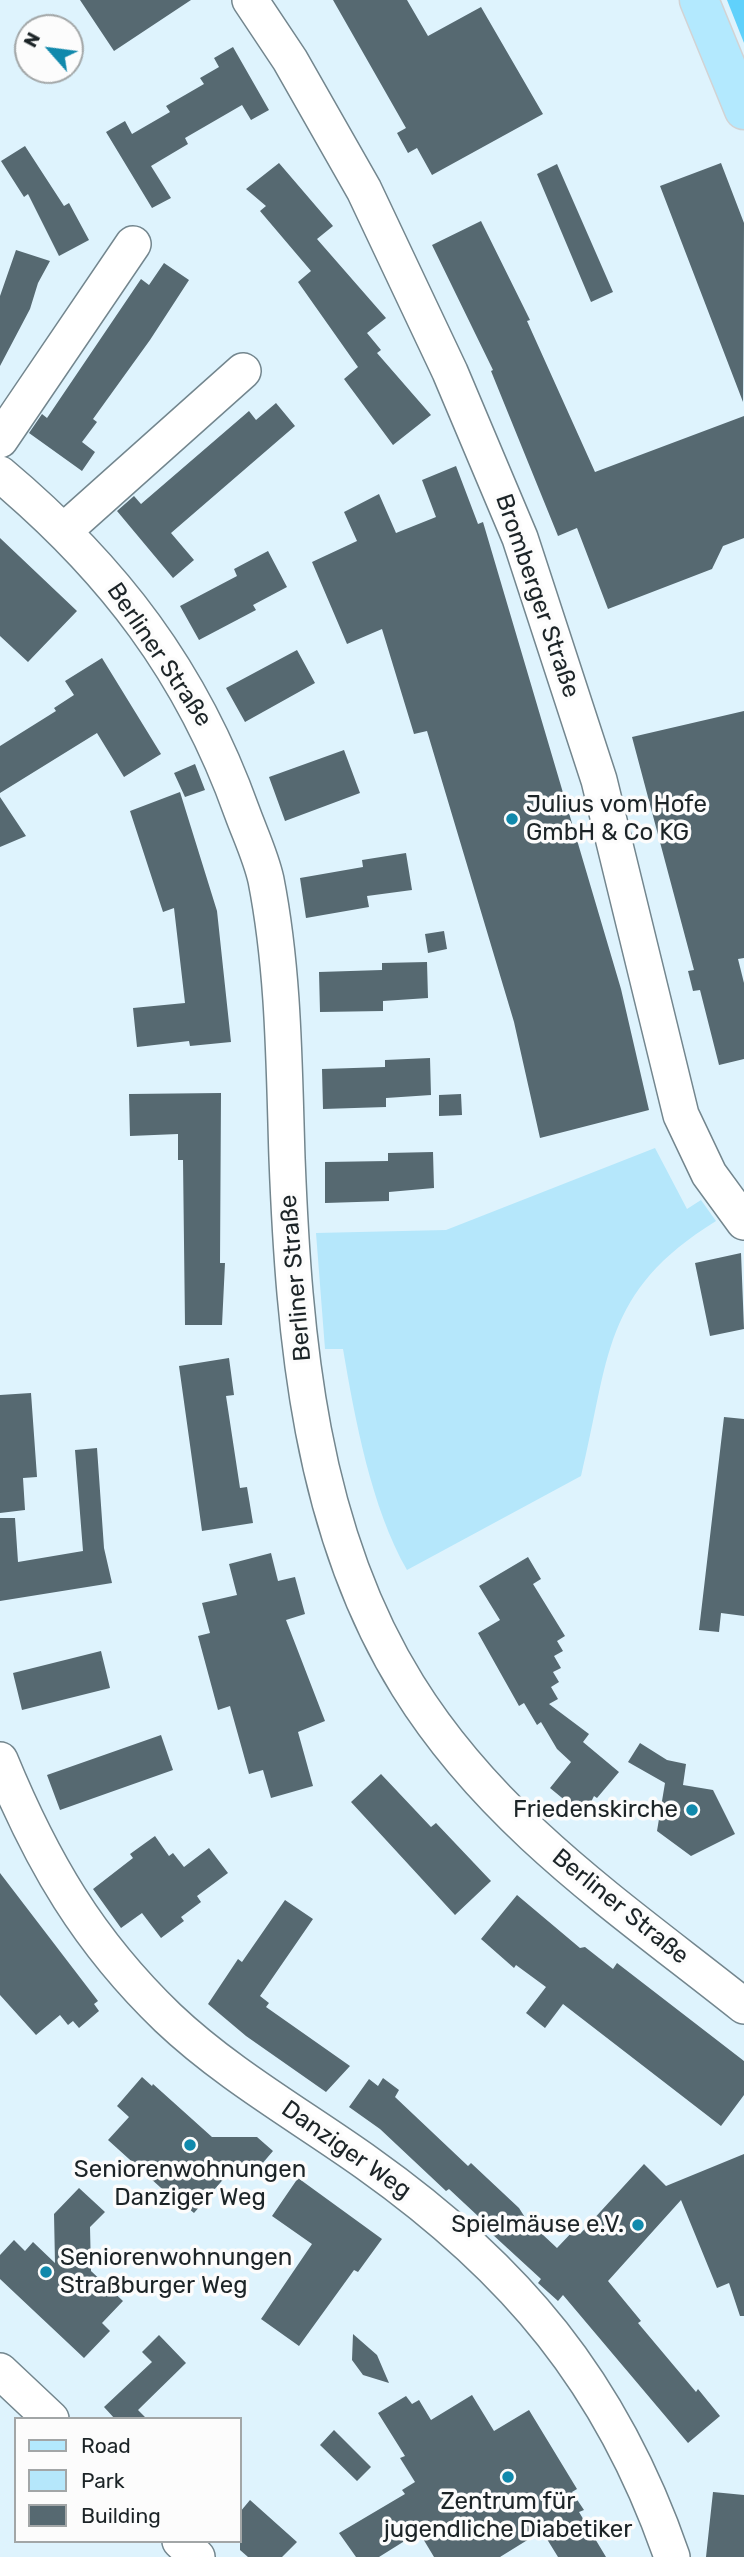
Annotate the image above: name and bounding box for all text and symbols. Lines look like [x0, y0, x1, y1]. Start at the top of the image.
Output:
north arrow [14, 14, 84, 84]
text: N [18, 28, 45, 51]
street label: Bromberger Straße [489, 490, 585, 702]
street label: Berliner Straße [100, 578, 218, 732]
place label: Julius vom Hofe GmbH & Co KG [526, 791, 707, 847]
marker: Julius vom Hofe GmbH & Co KG [504, 811, 520, 827]
street label: Berliner Straße [274, 1193, 318, 1363]
place label: Friedenskirche [513, 1796, 678, 1824]
marker: Friedenskirche [684, 1802, 700, 1818]
street label: Berliner Straße [546, 1843, 694, 1971]
street label: Danziger Weg [276, 2095, 416, 2205]
marker: Seniorenwohnungen Danziger Weg [182, 2137, 198, 2153]
place label: Seniorenwohnungen Danziger Weg [74, 2156, 306, 2212]
place label: Spielmäuse e.V. [451, 2211, 624, 2239]
marker: Spielmäuse e.V. [630, 2217, 646, 2233]
place label: Seniorenwohnungen Straßburger Weg [60, 2244, 292, 2300]
marker: Seniorenwohnungen Straßburger Weg [38, 2264, 54, 2280]
legend [14, 2417, 242, 2543]
text: Road [81, 2433, 131, 2458]
text: Park [81, 2468, 125, 2493]
marker: Zentrum für jugendliche Diabetiker [500, 2469, 516, 2485]
place label: Zentrum für jugendliche Diabetiker [384, 2488, 632, 2544]
text: Building [81, 2503, 161, 2528]

